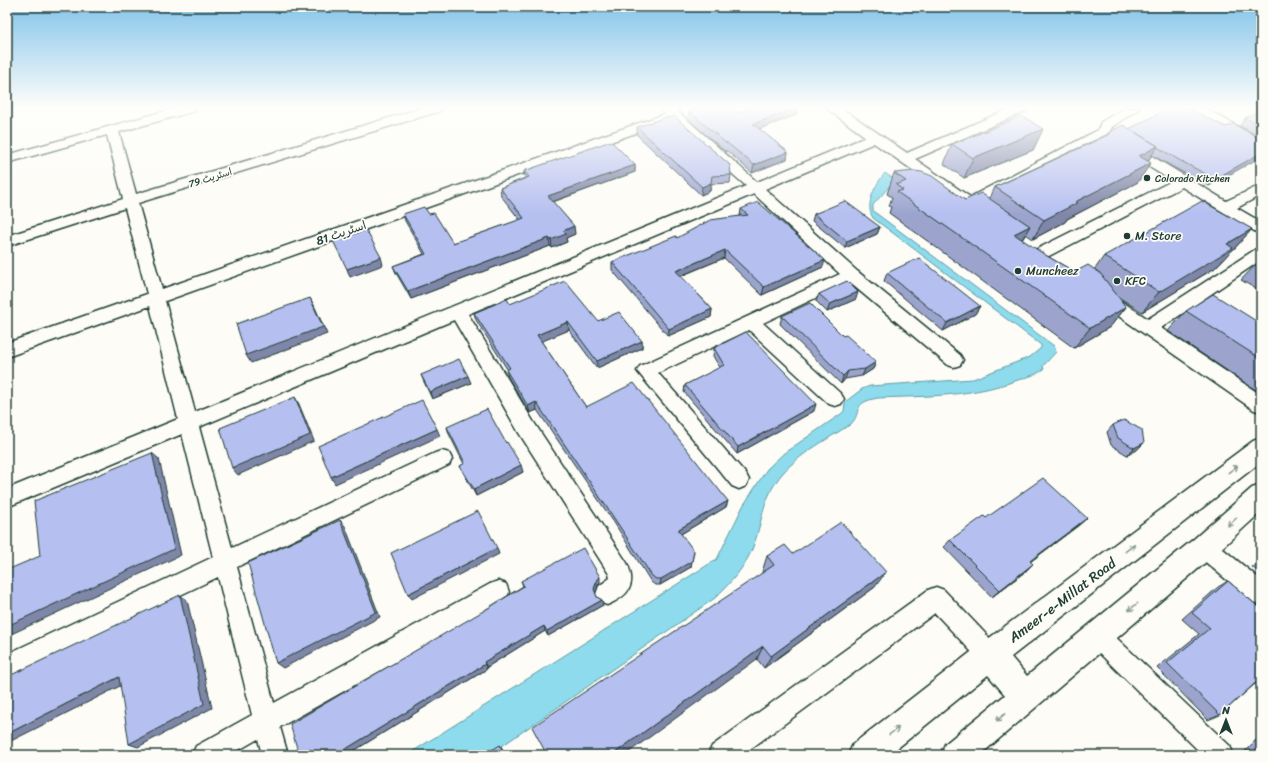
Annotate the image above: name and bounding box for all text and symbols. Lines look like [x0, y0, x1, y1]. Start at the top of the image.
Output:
street label: اسٹریٹ 79 [186, 163, 234, 193]
place label: Colorado Kitchen [1155, 170, 1231, 188]
marker: Colorado Kitchen [1142, 173, 1152, 183]
street label: اسٹریٹ 81 [313, 214, 369, 252]
place label: M. Store [1135, 225, 1182, 247]
marker: M. Store [1122, 231, 1132, 241]
place label: Muncheez [1026, 260, 1079, 282]
marker: Muncheez [1013, 266, 1023, 276]
place label: KFC [1125, 270, 1146, 292]
marker: KFC [1112, 276, 1122, 286]
one-way arrow [1227, 465, 1238, 473]
one-way arrow [1227, 517, 1237, 527]
one-way arrow [1124, 544, 1135, 552]
street label: Ameer-e-Millat Road [1002, 550, 1123, 650]
one-way arrow [1128, 602, 1139, 611]
north arrow [1206, 700, 1246, 740]
text: N [1221, 701, 1230, 720]
one-way arrow [996, 712, 1006, 721]
one-way arrow [889, 726, 900, 735]

